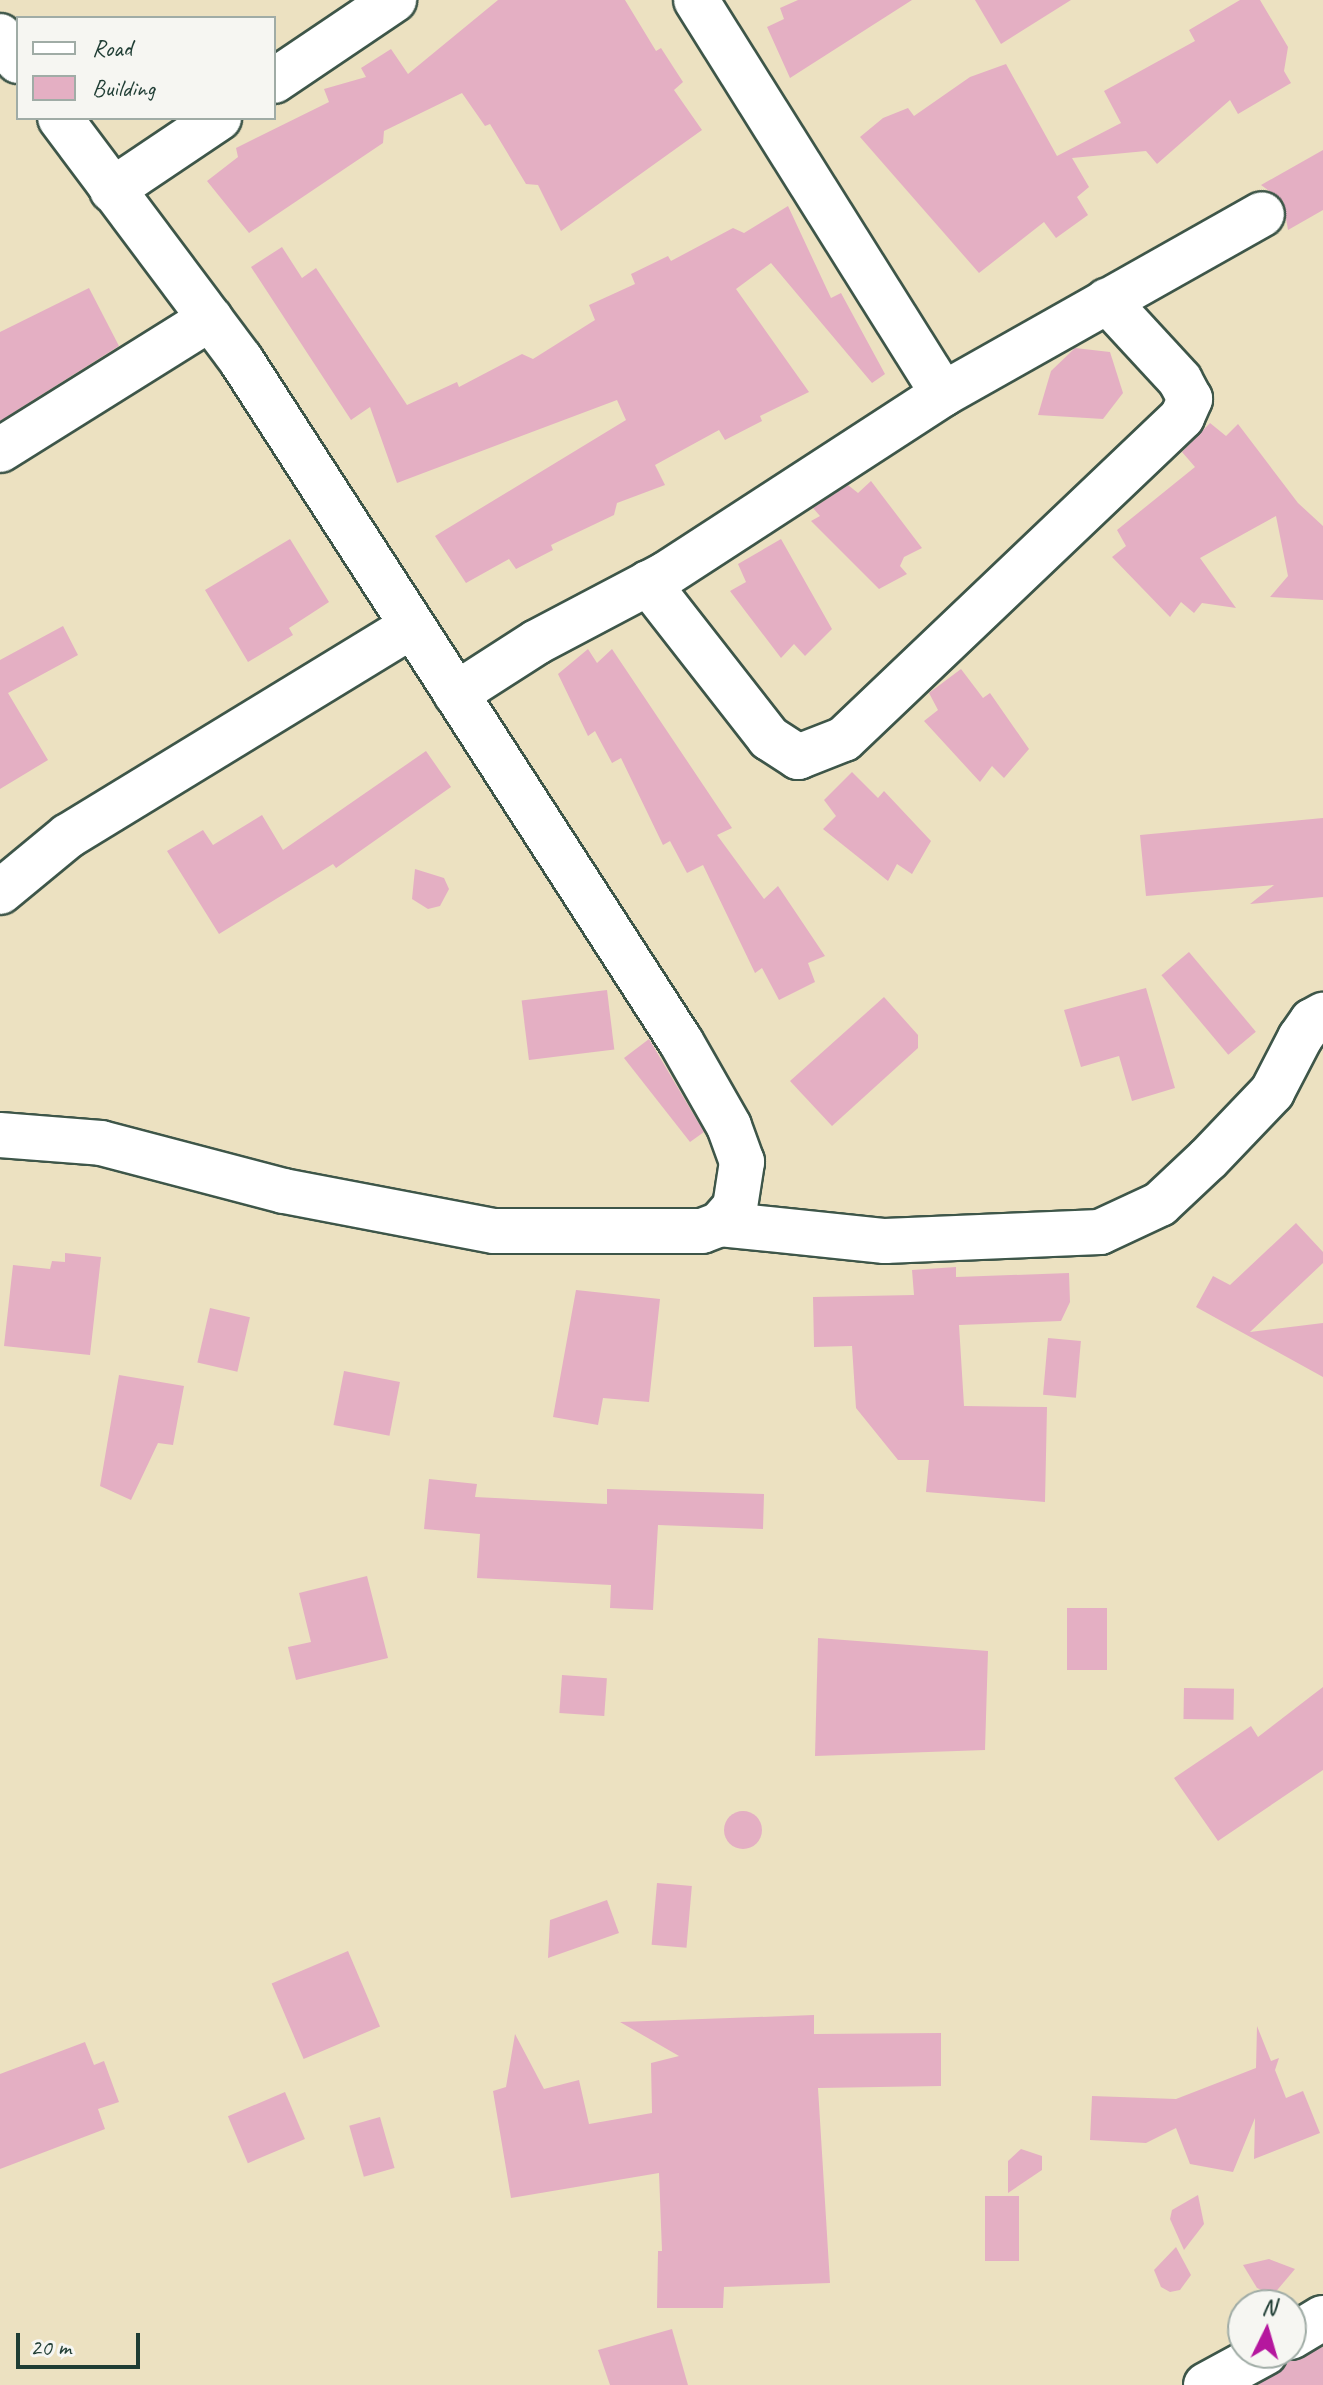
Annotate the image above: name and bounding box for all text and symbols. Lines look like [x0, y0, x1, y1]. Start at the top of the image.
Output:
legend [16, 16, 276, 120]
text: Road [92, 33, 132, 63]
text: Building [92, 73, 155, 103]
north arrow [1227, 2289, 1307, 2369]
text: N [1261, 2293, 1277, 2322]
scale bar [20, 2317, 144, 2367]
text: 20 m [30, 2332, 71, 2362]

